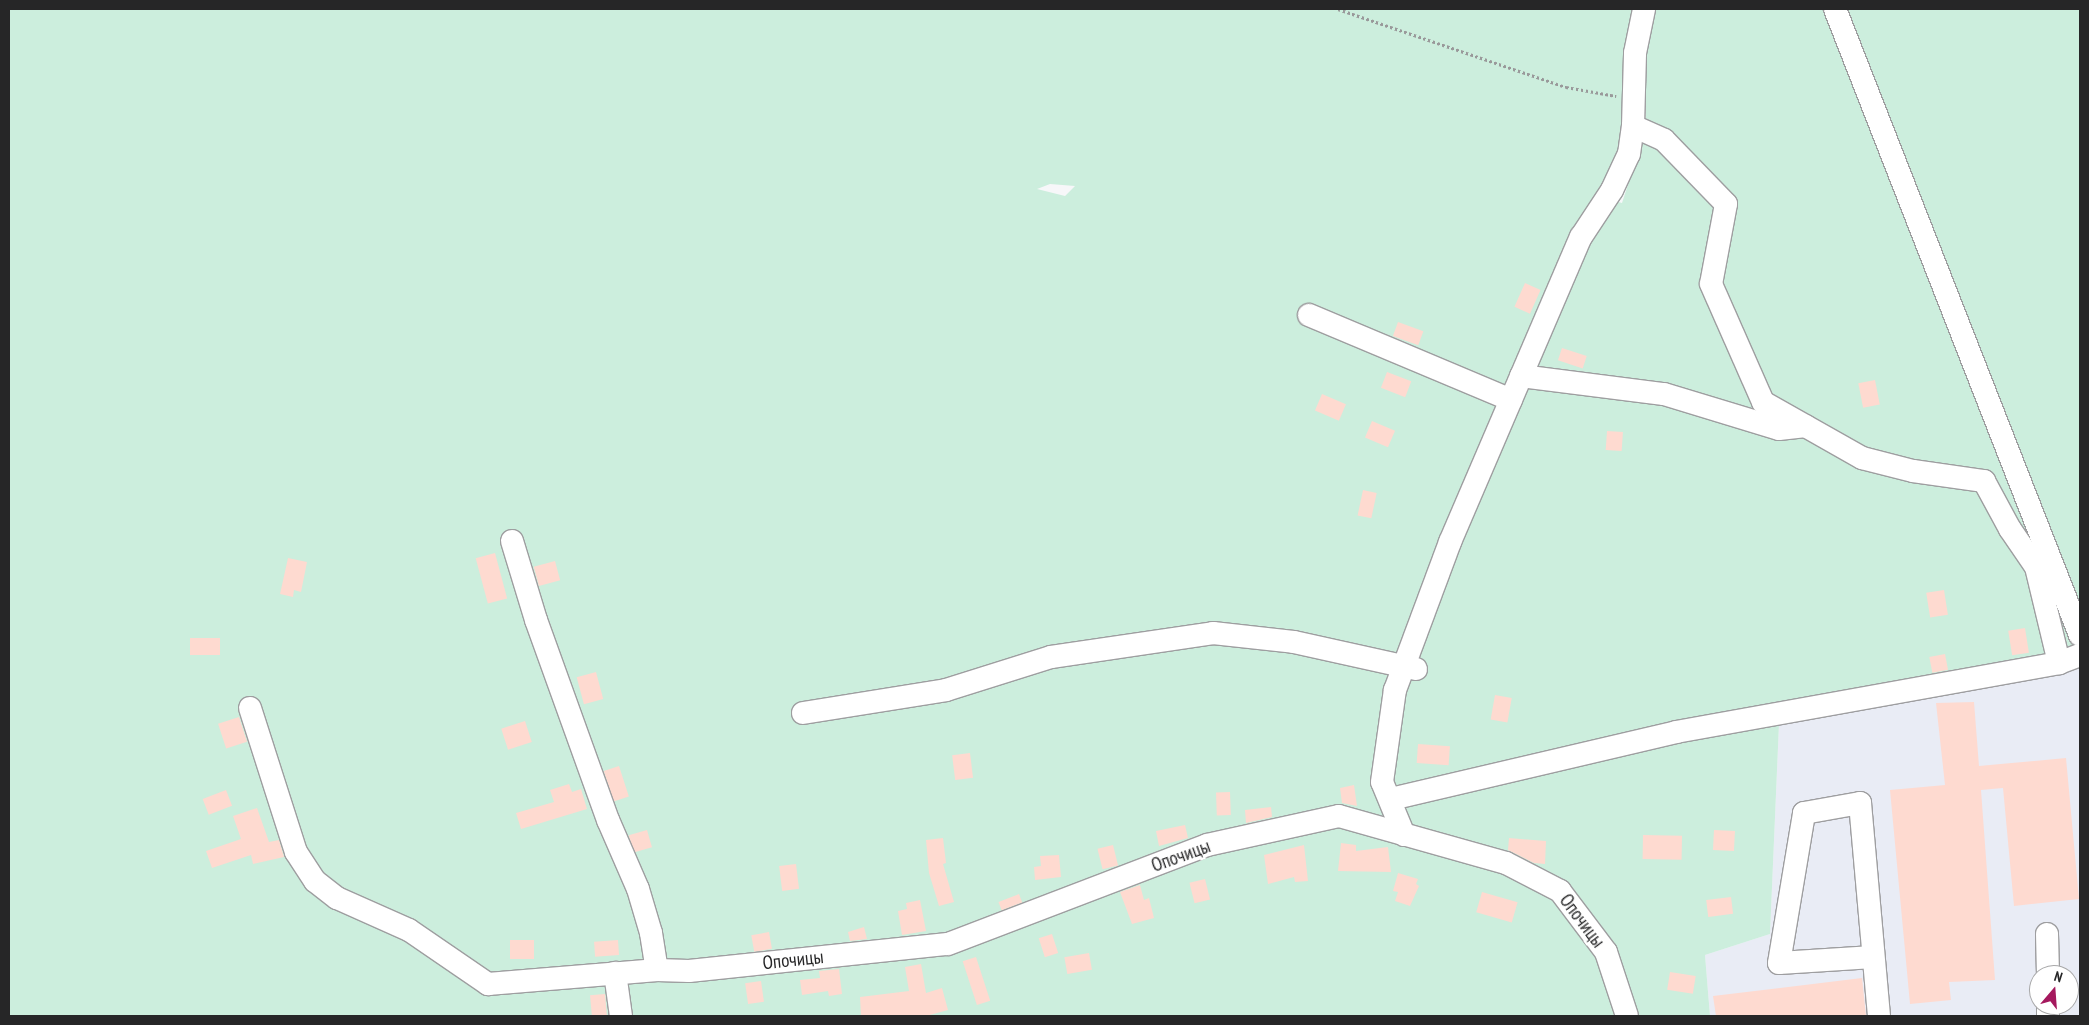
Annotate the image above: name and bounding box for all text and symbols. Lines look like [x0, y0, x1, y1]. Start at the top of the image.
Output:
street label: Опочицы [1148, 835, 1214, 877]
street label: Опочицы [1554, 890, 1610, 952]
street label: Опочицы [761, 945, 825, 975]
north arrow [2029, 965, 2079, 1015]
text: N [2052, 967, 2065, 986]

